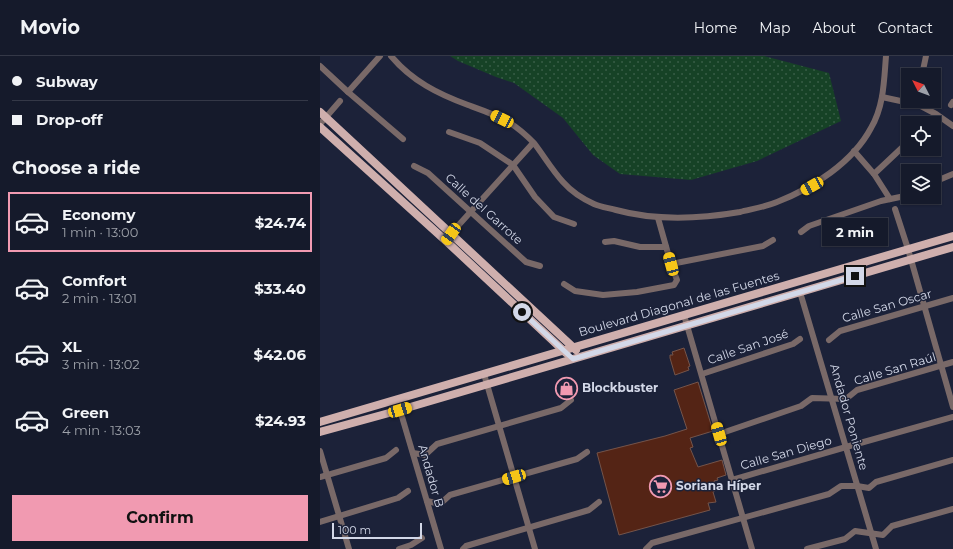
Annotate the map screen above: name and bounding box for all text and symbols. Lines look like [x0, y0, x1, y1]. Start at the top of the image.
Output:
text: Movio [20, 16, 80, 39]
text: Home [694, 19, 737, 37]
text: Map [759, 19, 790, 37]
text: About [812, 19, 856, 37]
text: Contact [878, 19, 933, 37]
north arrow [901, 68, 941, 108]
map controls [901, 68, 941, 204]
text: Subway [36, 72, 98, 91]
car [489, 108, 515, 130]
text: Drop-off [36, 110, 103, 129]
button: locate [901, 116, 941, 156]
text: Choose a ride [12, 157, 140, 179]
button: layers [901, 164, 941, 204]
street label: Calle del Garrote [442, 170, 526, 247]
car [799, 175, 825, 197]
icon: car [14, 204, 50, 240]
text: Economy [62, 205, 135, 224]
text: $24.74 [255, 213, 306, 232]
callout: 2 min [822, 218, 888, 246]
car [439, 221, 463, 247]
text: 1 min · 13:00 [62, 224, 138, 240]
text: 2 min [836, 224, 874, 240]
car [662, 251, 680, 277]
route end [846, 267, 864, 285]
street label: Boulevard Diagonal de las Fuentes [577, 268, 781, 339]
icon: car [14, 270, 50, 306]
text: Comfort [62, 271, 127, 290]
text: $33.40 [254, 279, 306, 298]
street label: Calle San Oscar [840, 285, 934, 325]
text: 2 min · 13:01 [62, 290, 137, 306]
route start [513, 303, 531, 321]
street label: Calle San José [705, 326, 790, 367]
icon: car [14, 336, 50, 372]
text: XL [62, 337, 81, 356]
text: $42.06 [253, 345, 306, 364]
street label: Calle San Raúl [852, 349, 938, 388]
text: 3 min · 13:02 [62, 356, 140, 372]
street label: Andador Poniente [827, 362, 872, 472]
shop icon: Blockbuster [554, 375, 580, 401]
place label: Blockbuster [582, 380, 658, 395]
car [387, 401, 413, 419]
icon: car [14, 402, 50, 438]
text: Green [62, 403, 109, 422]
text: $24.93 [255, 411, 306, 430]
car [710, 421, 728, 447]
text: 4 min · 13:03 [62, 422, 141, 438]
street label: Calle San Diego [739, 432, 833, 473]
street label: Andador B [415, 443, 448, 509]
car [501, 468, 527, 486]
supermarket icon: Soriana Híper [648, 473, 674, 499]
place label: Soriana Híper [676, 478, 761, 493]
button: Confirm [12, 495, 308, 541]
scale bar [332, 521, 422, 540]
text: 100 m [338, 523, 371, 537]

